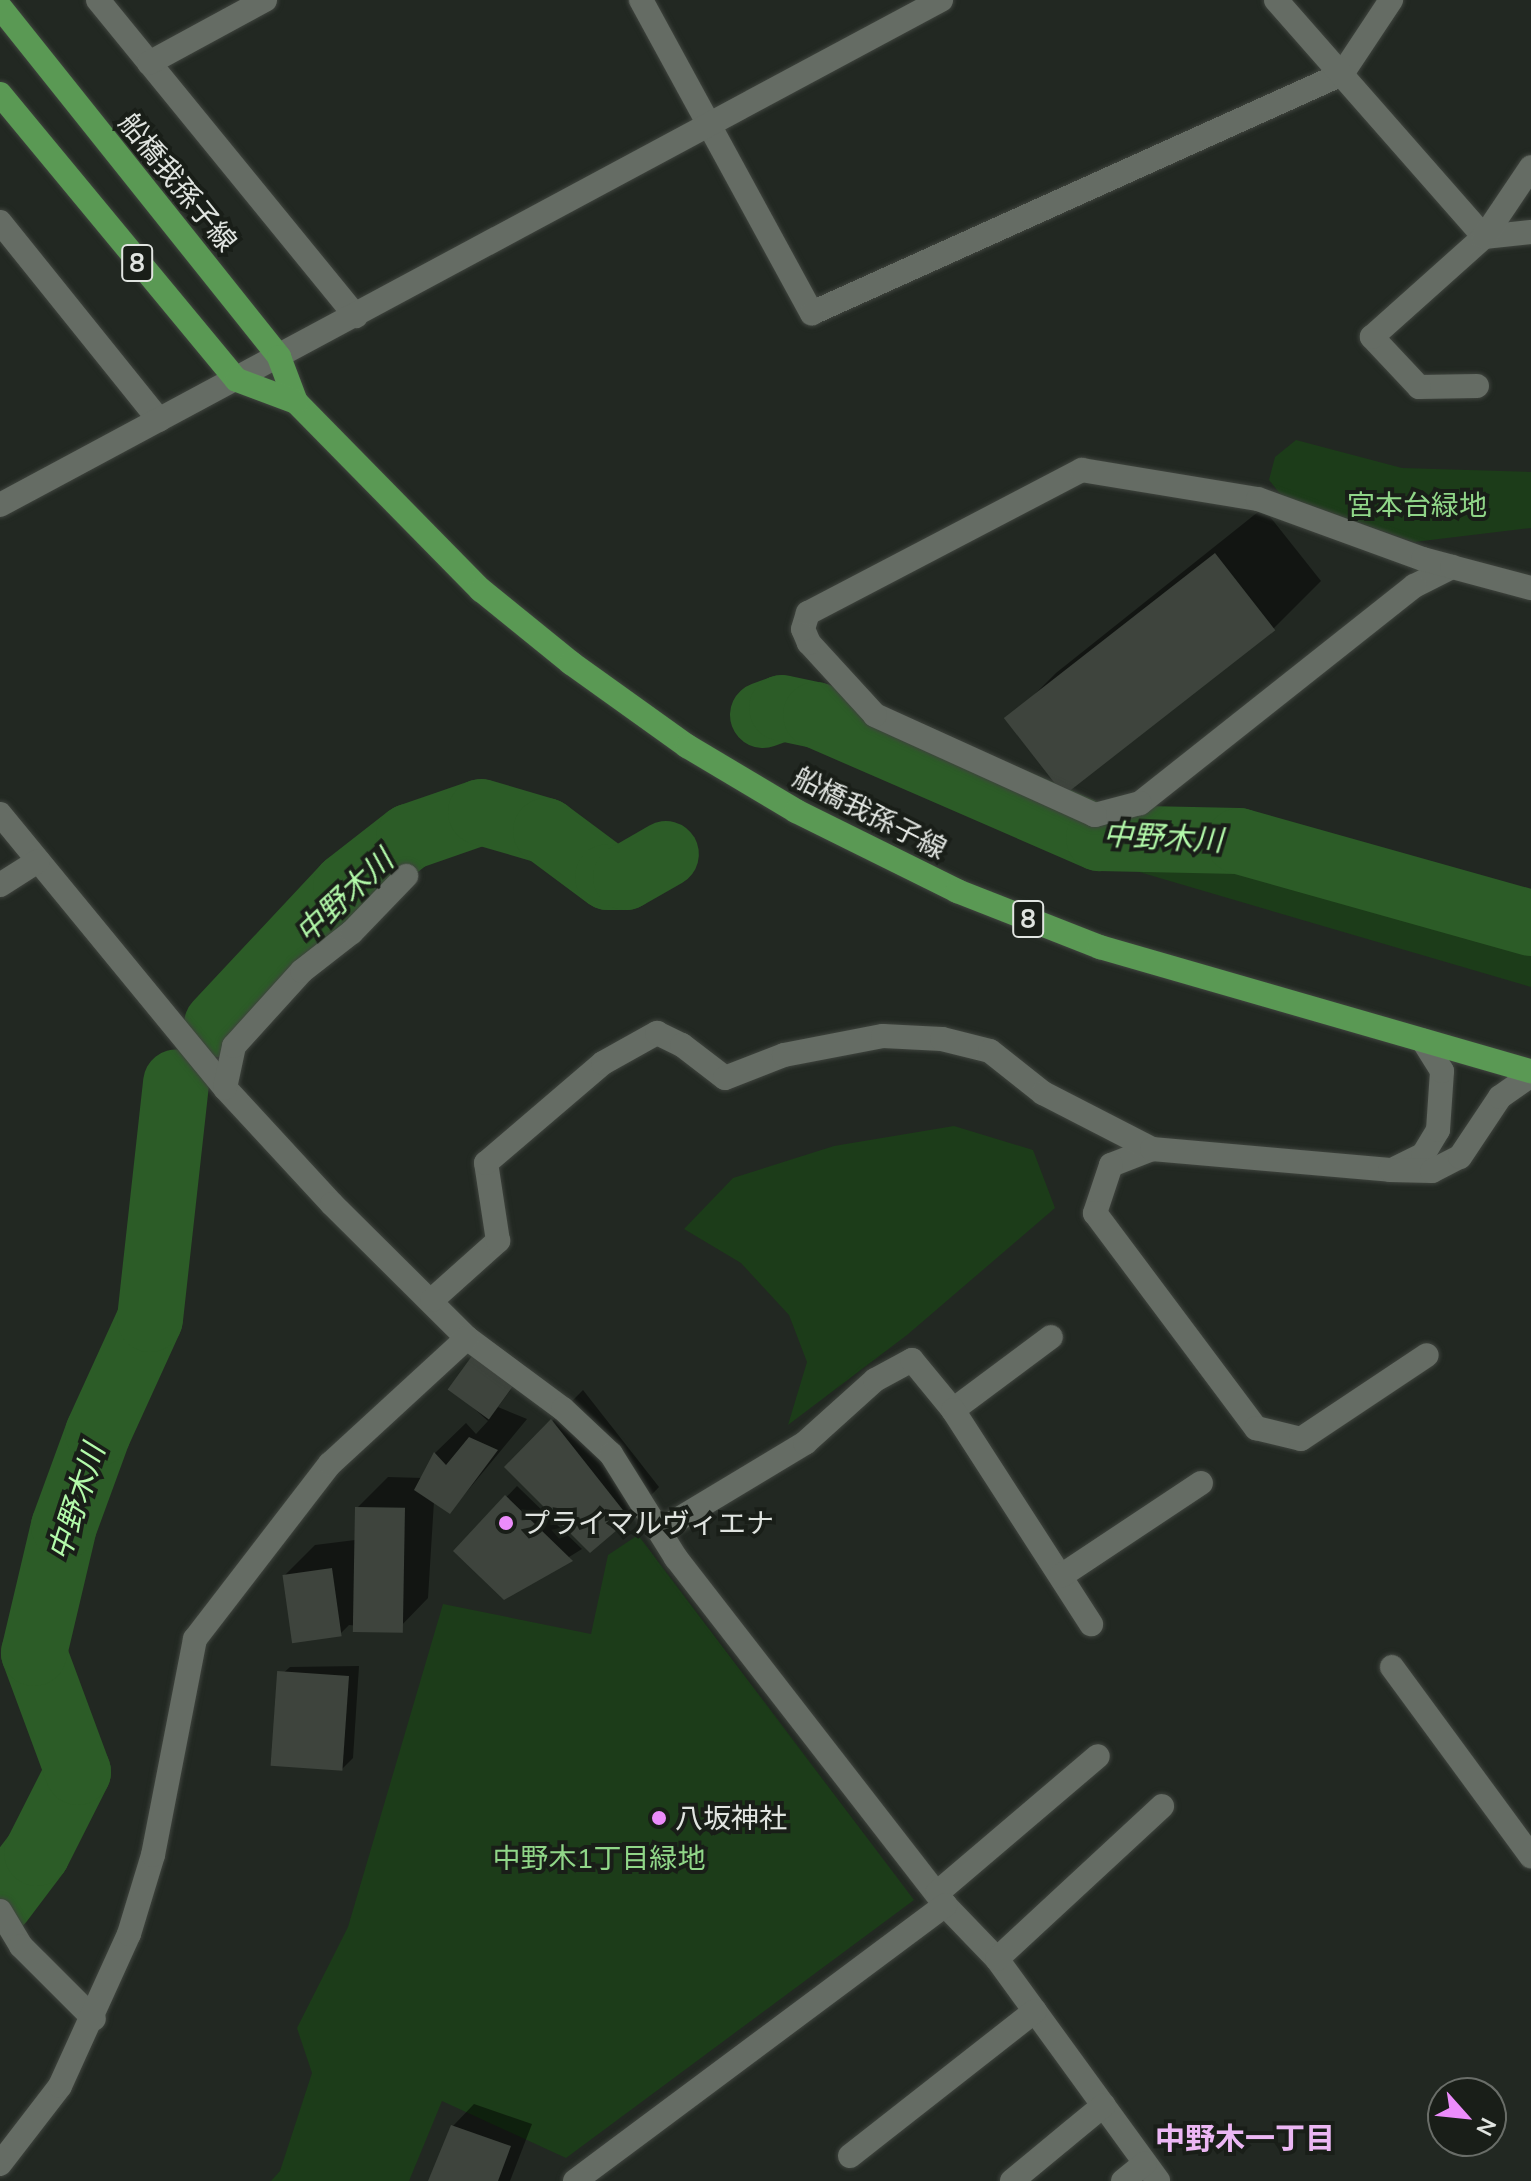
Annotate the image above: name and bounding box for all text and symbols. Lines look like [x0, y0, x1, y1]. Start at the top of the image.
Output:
street label: 船橋我孫子線 [112, 106, 244, 258]
road number: 8 [121, 241, 153, 285]
park label: 宮本台緑地 [1347, 488, 1487, 522]
street label: 船橋我孫子線 [788, 760, 952, 866]
water label: 中野木川 [1102, 816, 1224, 858]
water label: 中野木川 [288, 842, 400, 950]
road number: 8 [1012, 897, 1044, 941]
water label: 中野木川 [40, 1439, 112, 1565]
place label: プライマルヴィエナ [522, 1506, 774, 1540]
marker: プライマルヴィエナ [497, 1514, 515, 1532]
place label: 八坂神社 [675, 1801, 787, 1835]
marker: 八坂神社 [650, 1809, 668, 1827]
park label: 中野木1丁目緑地 [493, 1841, 705, 1875]
north arrow [1427, 2077, 1507, 2157]
text: N [1470, 2113, 1503, 2141]
district label: 中野木一丁目 [1155, 2120, 1335, 2156]

